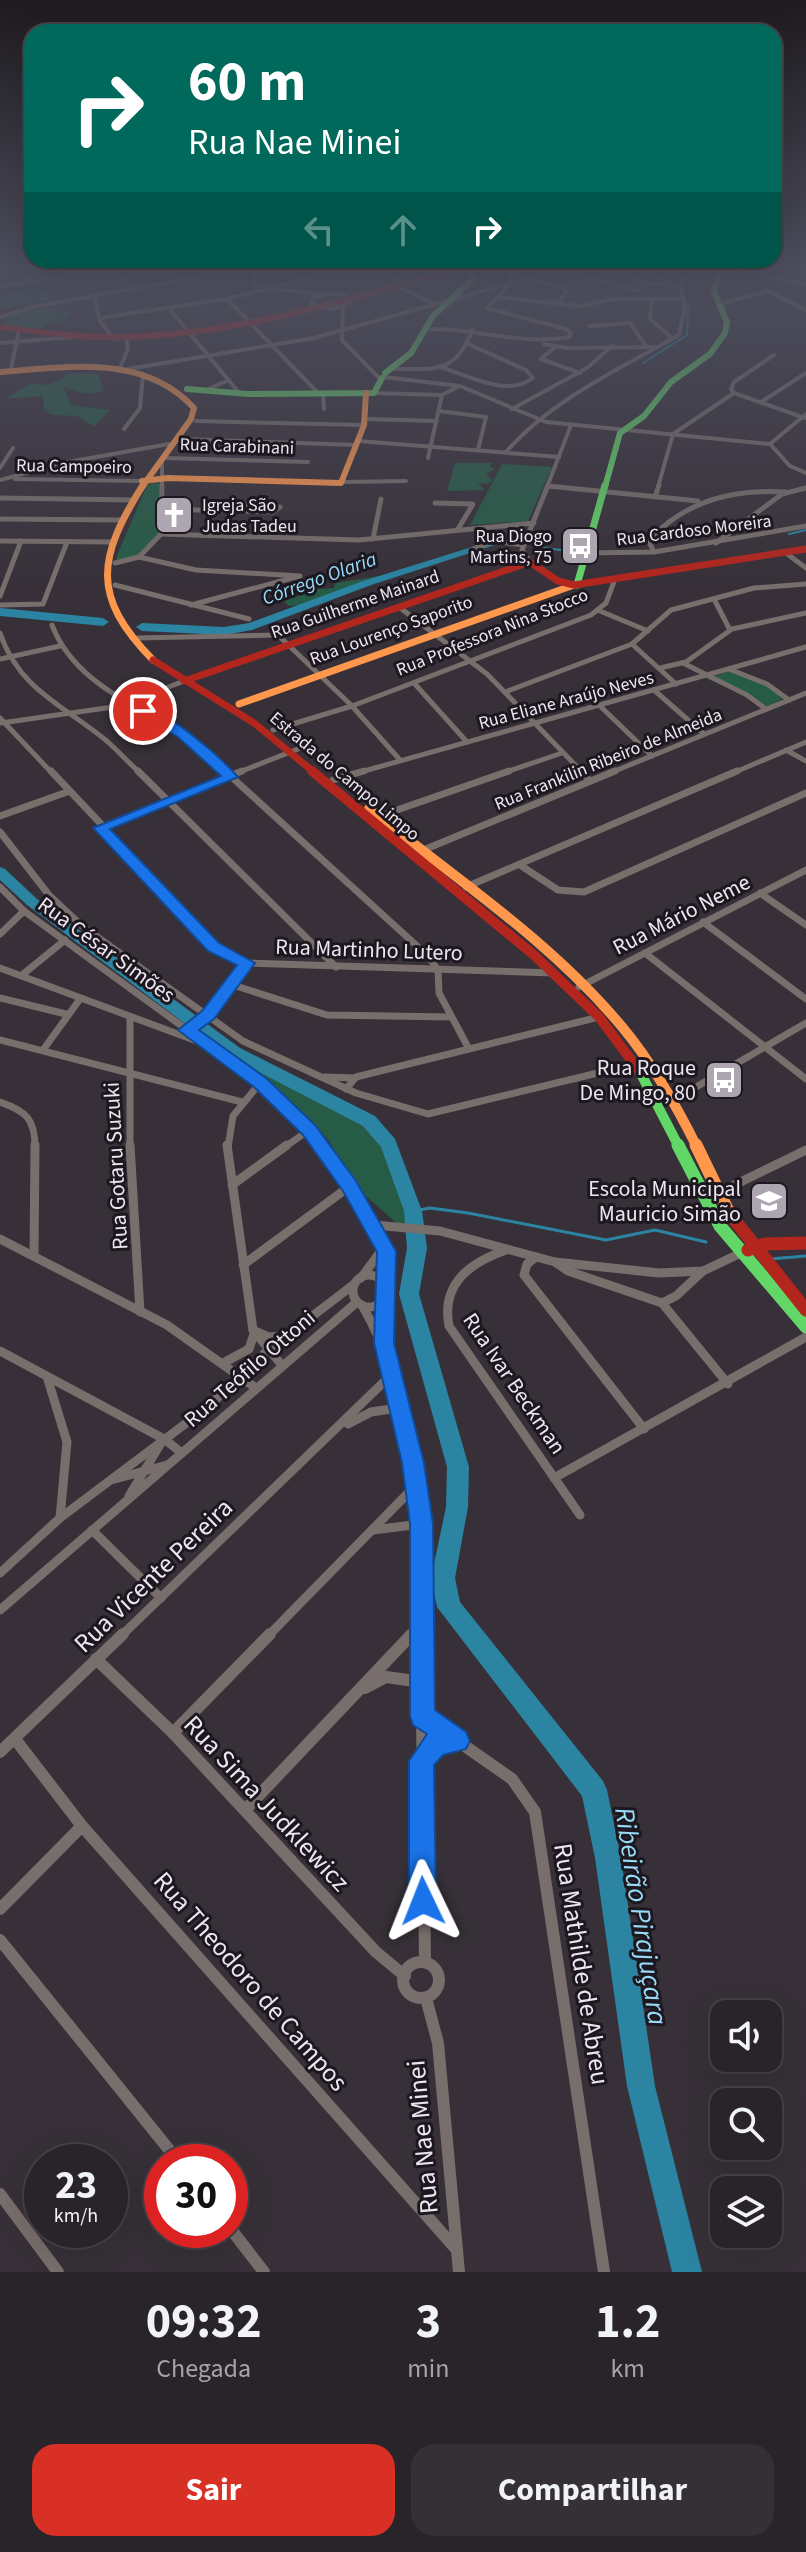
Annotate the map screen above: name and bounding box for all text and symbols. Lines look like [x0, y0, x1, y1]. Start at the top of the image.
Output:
text: 60 m [188, 43, 306, 122]
icon: right [56, 56, 160, 160]
text: Rua Nae Minei [188, 117, 401, 168]
icon: left [297, 208, 341, 252]
icon: ahead [381, 208, 425, 252]
icon: right [465, 208, 509, 252]
street label: Rua Carabinani [179, 432, 295, 461]
street label: Rua Campoeiro [16, 453, 132, 480]
place label: Igreja São Judas Tadeu [202, 493, 297, 539]
church icon: Igreja São Judas Tadeu [153, 494, 195, 536]
street label: Rua Cardoso Moreira [615, 509, 773, 552]
place label: Rua Diogo Martins, 75 [470, 524, 552, 570]
bus stop icon: Rua Diogo Martins, 75 [559, 525, 601, 567]
water label: Córrego Olaria [258, 545, 381, 613]
street label: Rua Guilherme Mainard [268, 564, 443, 645]
street label: Rua Professora Nina Stocco [393, 583, 592, 682]
street label: Rua Lourenço Saporito [306, 589, 476, 672]
street label: Rua Eliane Araújo Neves [476, 665, 656, 736]
pin [109, 677, 177, 745]
icon: arrive [121, 689, 165, 733]
street label: Rua Frankilin Ribeiro de Almeida [491, 702, 726, 817]
street label: Estrada do Campo Limpo [264, 706, 425, 847]
street label: Rua Mário Neme [607, 866, 756, 963]
street label: Rua César Simões [31, 889, 182, 1011]
street label: Rua Martinho Lutero [275, 931, 463, 969]
place label: Rua Roque De Mingo, 80 [579, 1052, 696, 1109]
bus stop icon: Rua Roque De Mingo, 80 [703, 1059, 745, 1101]
street label: Rua Gotaru Suzuki [96, 1081, 136, 1251]
place label: Escola Municipal Mauricio Simão [588, 1173, 741, 1230]
school or university icon: Escola Municipal Mauricio Simão [748, 1180, 790, 1222]
street label: Rua Teófilo Ottoni [177, 1303, 322, 1435]
street label: Rua Ivar Beckman [455, 1306, 574, 1461]
street label: Rua Vicente Pereira [65, 1490, 241, 1661]
street label: Rua Sima Judklewicz [175, 1707, 358, 1900]
water label: Ribeirão Pirajuçara [604, 1804, 678, 2028]
street label: Rua Mathilde de Abreu [544, 1841, 619, 2088]
position arrow [381, 1859, 465, 1943]
street label: Rua Theodoro de Campos [145, 1863, 357, 2099]
map controls [710, 2000, 782, 2248]
button: sound [710, 2000, 782, 2072]
street label: Rua Nae Minei [397, 2059, 448, 2215]
button: search [710, 2088, 782, 2160]
speed limit sign: 30 [144, 2144, 248, 2248]
text: 23 [55, 2157, 97, 2214]
button: layers [710, 2176, 782, 2248]
text: km/h [54, 2202, 98, 2230]
text: 09:32 [146, 2288, 262, 2356]
text: 3 [416, 2288, 441, 2356]
text: 1.2 [595, 2288, 660, 2356]
text: Chegada [156, 2350, 251, 2387]
text: min [407, 2350, 449, 2387]
text: km [611, 2350, 645, 2387]
button: Sair [32, 2444, 395, 2536]
button: Compartilhar [411, 2444, 774, 2536]

